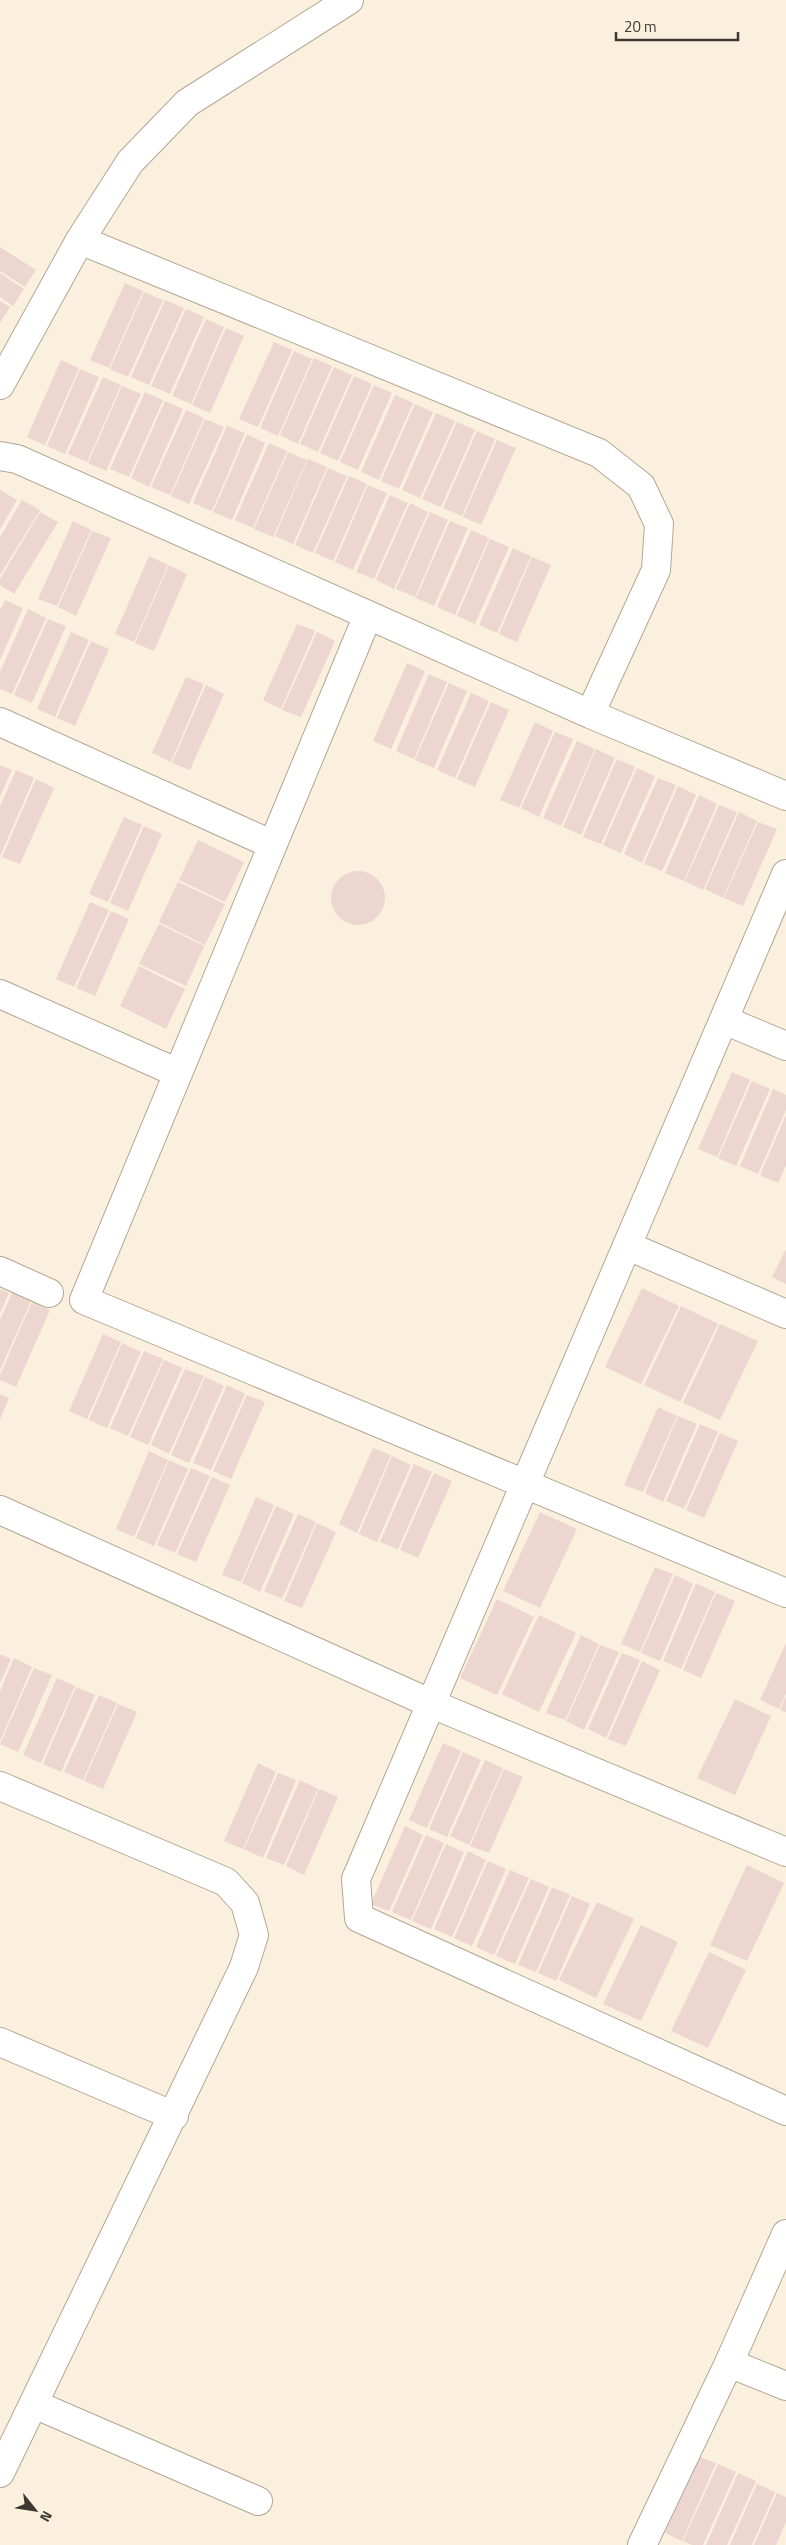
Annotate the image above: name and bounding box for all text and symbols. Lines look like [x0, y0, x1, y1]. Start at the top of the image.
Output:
scale bar [616, 10, 738, 42]
text: 20 m [624, 15, 657, 38]
north arrow [10, 2485, 60, 2535]
text: N [35, 2507, 58, 2526]

